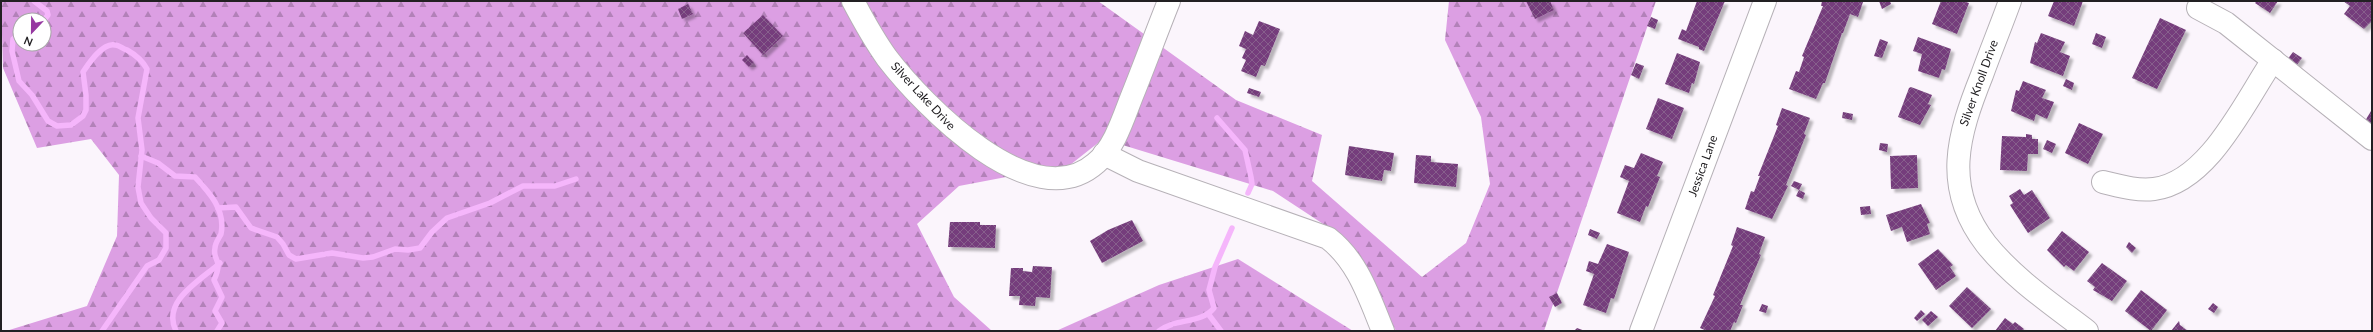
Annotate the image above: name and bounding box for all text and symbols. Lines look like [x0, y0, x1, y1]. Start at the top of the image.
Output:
north arrow [12, 12, 52, 52]
text: N [22, 34, 34, 49]
street label: Silver Knoll Drive [1956, 38, 2001, 128]
street label: Silver Lake Drive [888, 59, 959, 133]
street label: Jessica Lane [1684, 133, 1721, 199]

